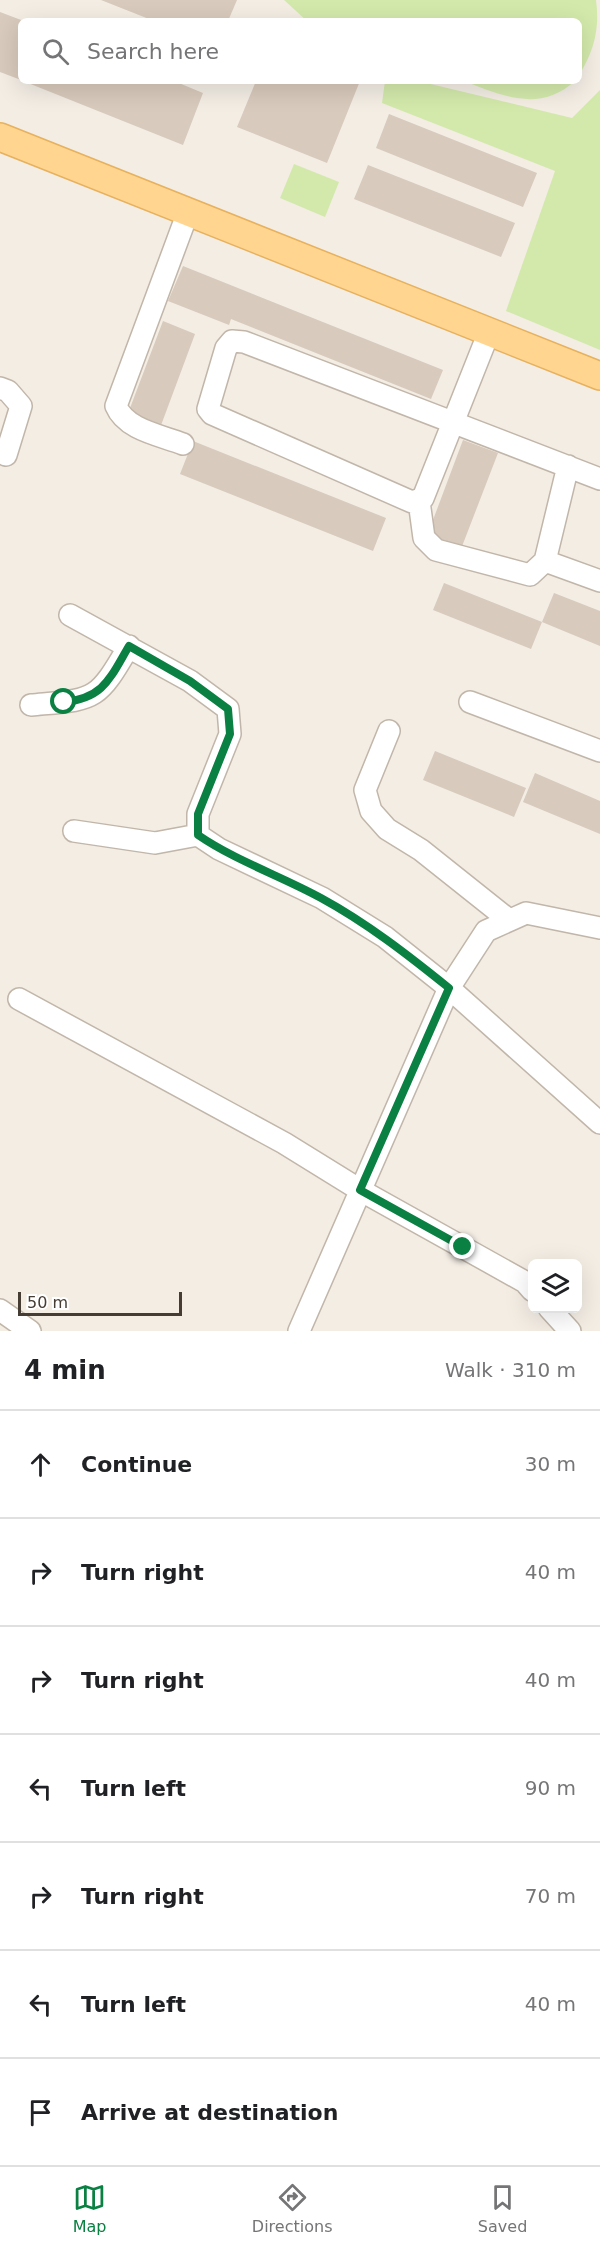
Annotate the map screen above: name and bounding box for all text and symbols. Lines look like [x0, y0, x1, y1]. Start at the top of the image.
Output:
search box [18, 18, 582, 84]
icon: search [39, 35, 72, 68]
text: Search here [87, 39, 219, 64]
route start [50, 688, 76, 714]
route end [449, 1233, 475, 1259]
map controls [528, 1259, 582, 1313]
button: layers [528, 1259, 582, 1313]
scale bar [18, 1289, 182, 1316]
text: 50 m [27, 1293, 68, 1312]
text: 4 min [24, 1355, 106, 1385]
text: Walk · 310 m [445, 1358, 576, 1382]
icon: ahead [24, 1448, 57, 1481]
text: Continue [81, 1452, 192, 1477]
text: 30 m [525, 1452, 576, 1476]
icon: right [24, 1556, 57, 1589]
text: Turn right [81, 1560, 204, 1585]
text: 40 m [525, 1560, 576, 1584]
icon: right [24, 1664, 57, 1697]
text: Turn right [81, 1668, 204, 1693]
text: 40 m [525, 1668, 576, 1692]
icon: left [24, 1772, 57, 1805]
text: Turn left [81, 1776, 186, 1801]
text: 90 m [525, 1776, 576, 1800]
icon: right [24, 1880, 57, 1913]
text: Turn right [81, 1884, 204, 1909]
text: 70 m [525, 1884, 576, 1908]
icon: left [24, 1988, 57, 2021]
text: Turn left [81, 1992, 186, 2017]
text: 40 m [525, 1992, 576, 2016]
icon: arrive [24, 2096, 57, 2129]
text: Arrive at destination [81, 2100, 338, 2125]
tab: Map [73, 2181, 106, 2236]
tab: Directions [252, 2181, 332, 2236]
tab: Saved [478, 2181, 527, 2236]

